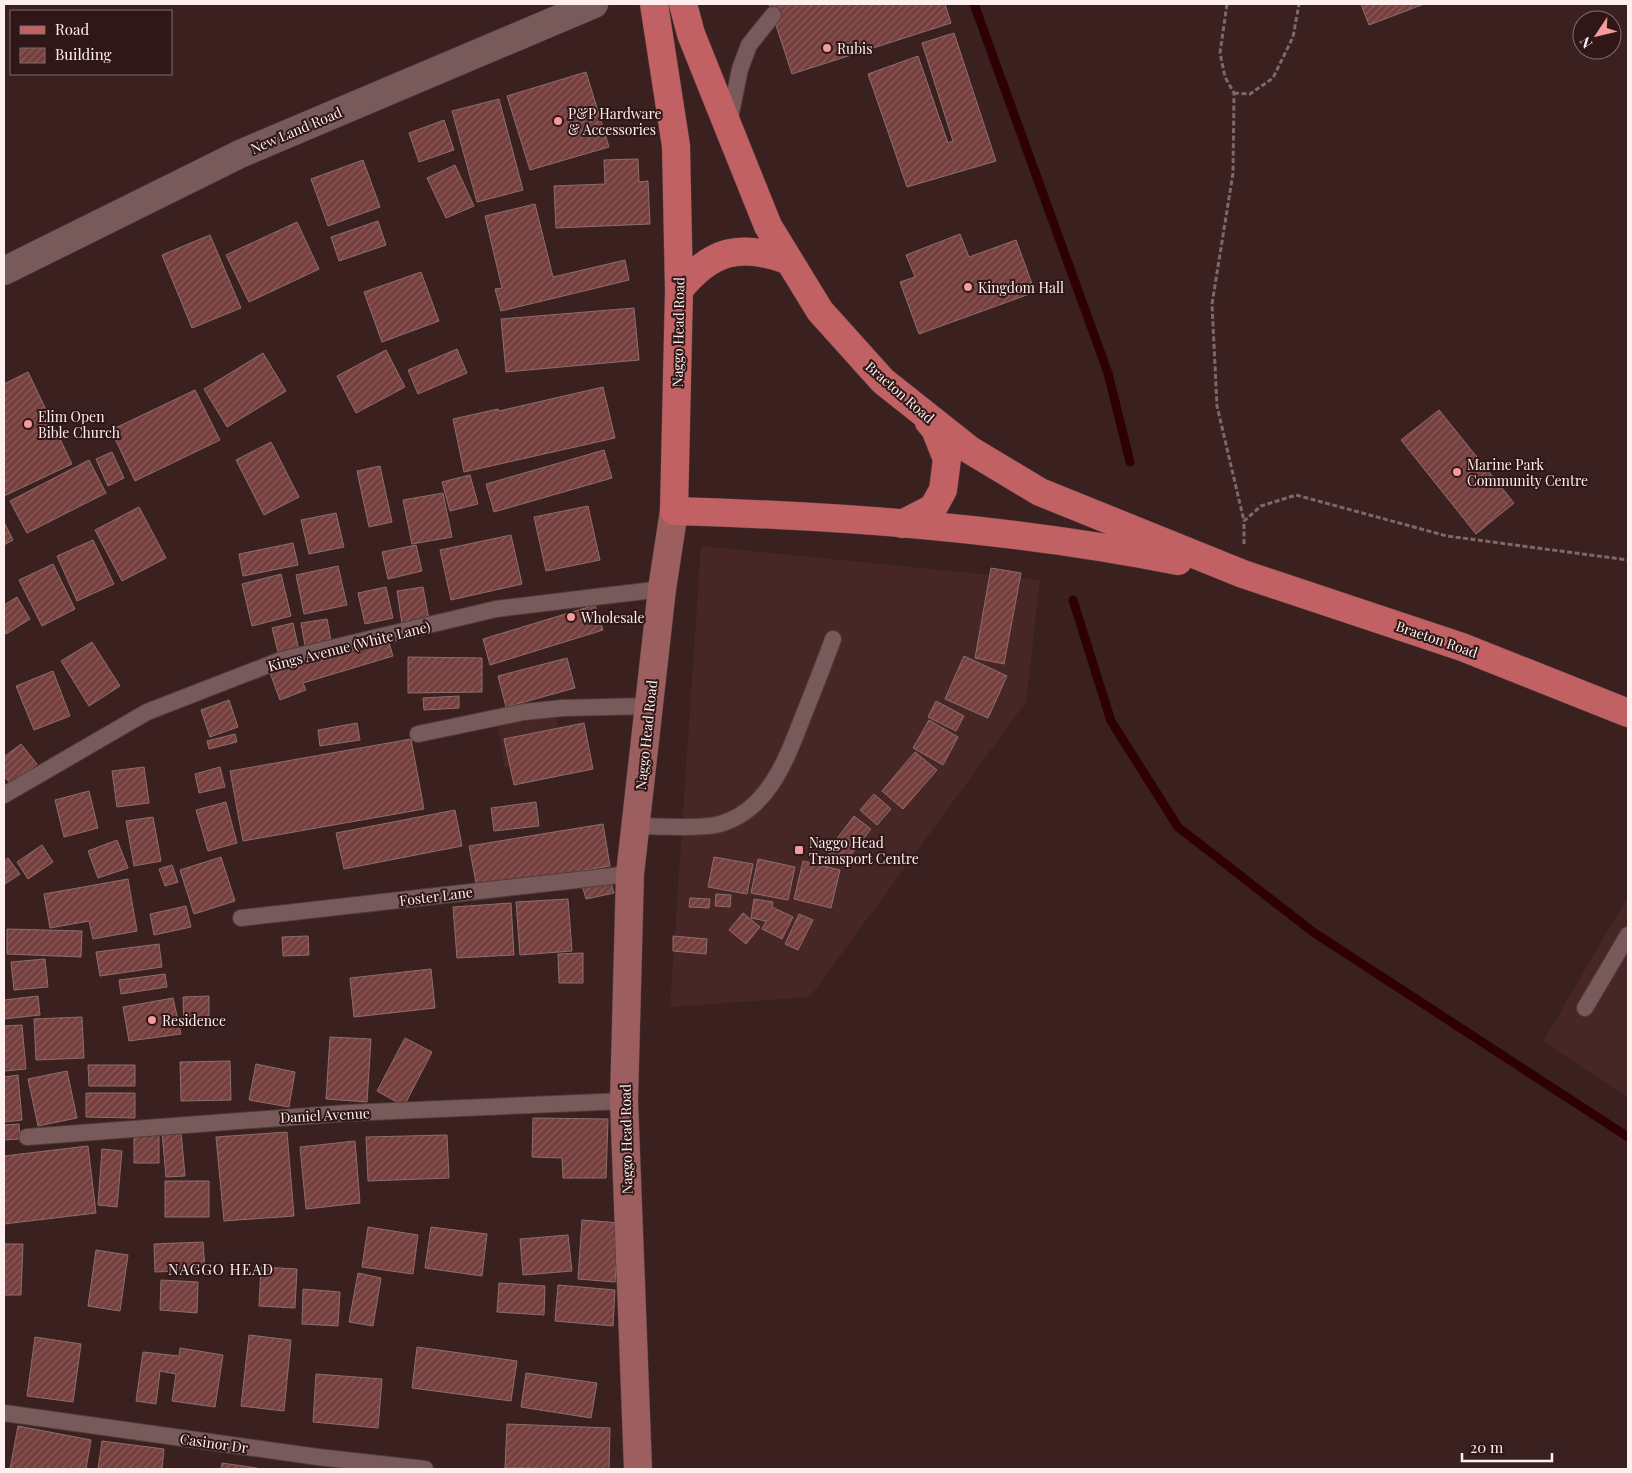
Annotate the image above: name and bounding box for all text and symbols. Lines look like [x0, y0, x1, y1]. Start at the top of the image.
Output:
legend [10, 10, 172, 75]
north arrow [1572, 10, 1622, 60]
text: Road [55, 19, 89, 39]
text: N [1575, 33, 1597, 52]
place label: Rubis [837, 39, 872, 58]
marker: Rubis [821, 42, 833, 54]
text: Building [55, 44, 112, 64]
street label: New Land Road [247, 102, 345, 158]
place label: P&P Hardware & Accessories [568, 104, 662, 139]
marker: P&P Hardware & Accessories [552, 115, 564, 127]
street label: Naggo Head Road [668, 277, 688, 387]
place label: Kingdom Hall [978, 278, 1064, 297]
marker: Kingdom Hall [962, 281, 974, 293]
street label: Braeton Road [862, 357, 938, 427]
place label: Elim Open Bible Church [38, 407, 121, 442]
marker: Elim Open Bible Church [22, 418, 34, 430]
place label: Marine Park Community Centre [1467, 455, 1588, 490]
marker: Marine Park Community Centre [1451, 466, 1463, 478]
place label: Wholesale [580, 608, 644, 627]
marker: Wholesale [565, 611, 577, 623]
street label: Braeton Road [1394, 616, 1480, 662]
street label: Kings Avenue (White Lane) [266, 617, 432, 675]
street label: Naggo Head Road [631, 679, 661, 791]
place label: Naggo Head Transport Centre [809, 833, 919, 868]
marker: Naggo Head Transport Centre [793, 844, 805, 856]
street label: Foster Lane [398, 882, 474, 910]
place label: Residence [162, 1011, 226, 1030]
marker: Residence [146, 1014, 158, 1026]
street label: Naggo Head Road [616, 1084, 636, 1194]
street label: Daniel Avenue [280, 1103, 370, 1127]
district label: NAGGO HEAD [168, 1259, 274, 1279]
street label: Casinor Dr [179, 1429, 250, 1457]
scale bar [1462, 1430, 1552, 1462]
text: 20 m [1470, 1437, 1504, 1457]

